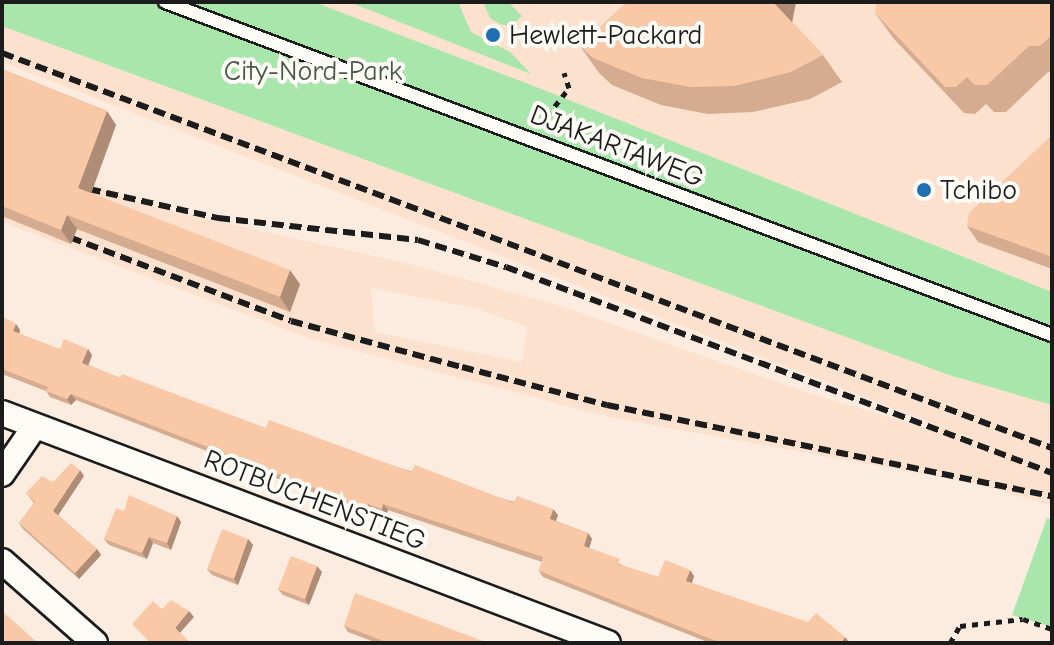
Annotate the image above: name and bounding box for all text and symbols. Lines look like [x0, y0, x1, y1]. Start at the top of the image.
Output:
place label: Hewlett-Packard [509, 18, 702, 52]
marker: Hewlett-Packard [484, 26, 502, 44]
park label: City-Nord-Park [224, 54, 402, 88]
street label: DJAKARTAWEG [525, 97, 709, 195]
place label: Tchibo [940, 173, 1017, 207]
marker: Tchibo [915, 181, 933, 199]
street label: ROTBUCHENSTIEG [199, 442, 431, 558]

